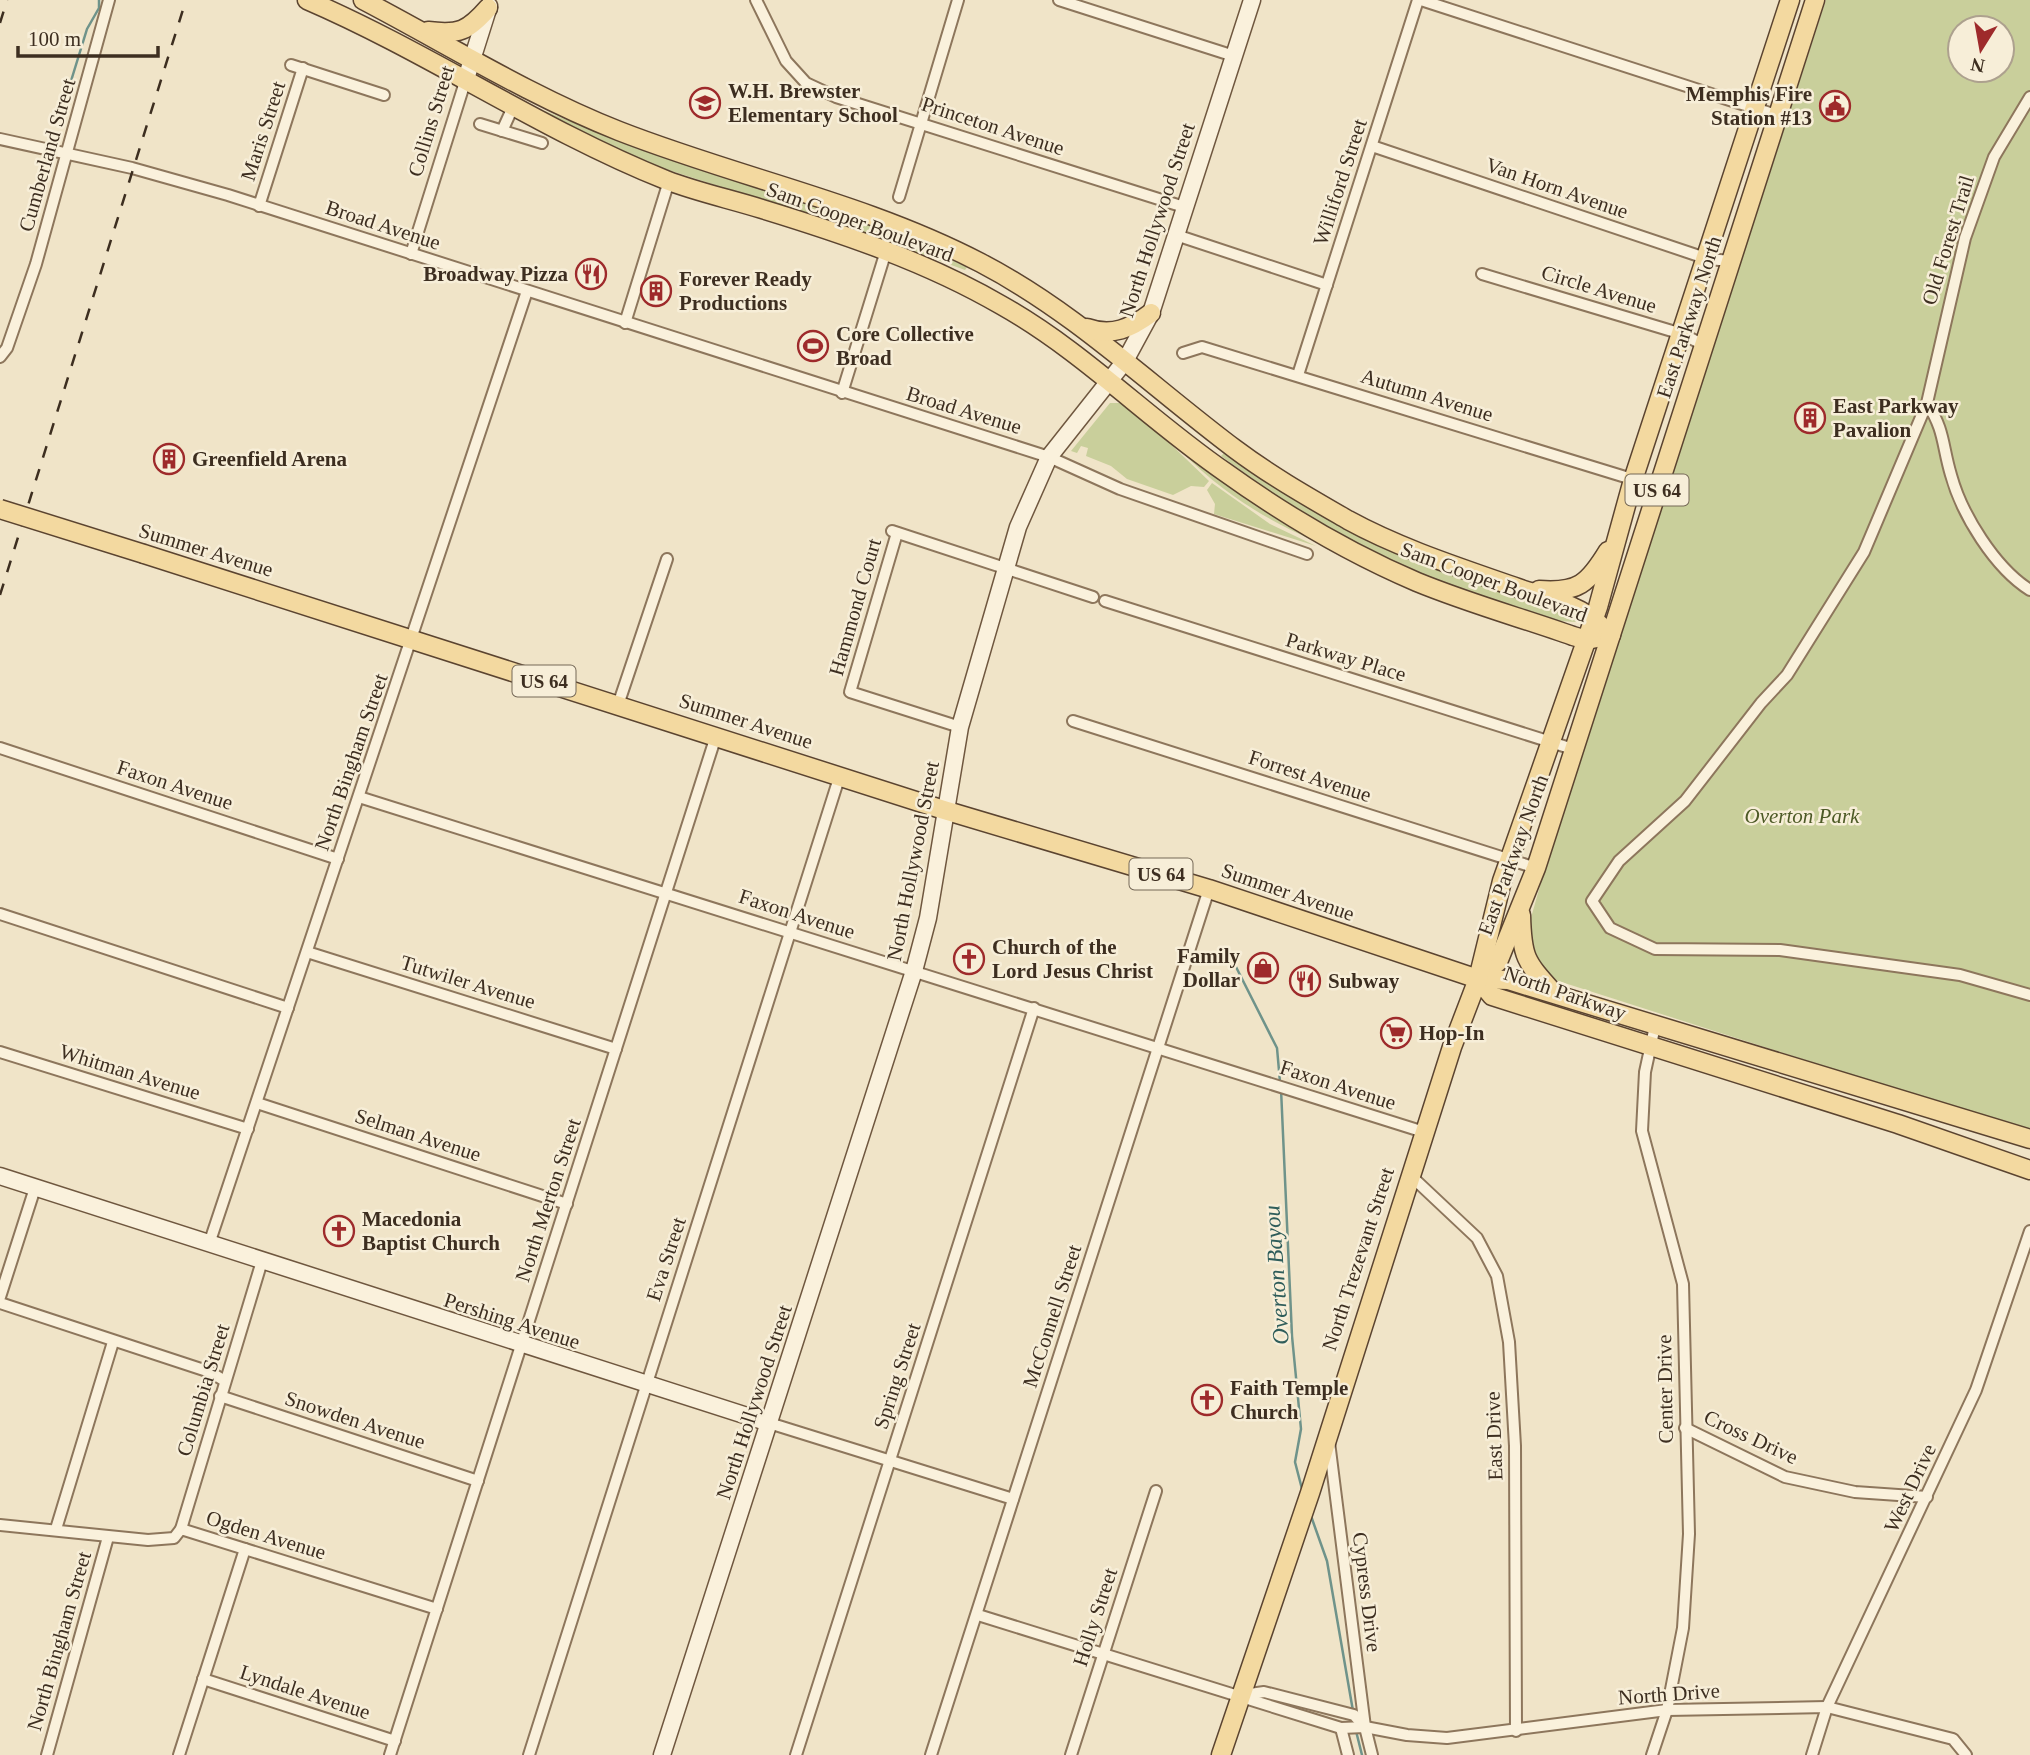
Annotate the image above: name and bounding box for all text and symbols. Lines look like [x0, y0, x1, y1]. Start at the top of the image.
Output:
scale bar [18, 14, 158, 58]
north arrow [1946, 14, 2016, 84]
text: 100 m [28, 27, 81, 51]
text: N [1969, 54, 1987, 77]
street label: Collins Street [403, 62, 459, 179]
street label: Cumberland Street [14, 76, 80, 234]
street label: Maris Street [236, 78, 290, 184]
place label: W.H. Brewster Elementary School [728, 79, 898, 127]
place label: Memphis Fire Station #13 [1686, 82, 1812, 130]
school or university icon: W.H. Brewster Elementary School [688, 86, 722, 120]
public building icon: Memphis Fire Station #13 [1818, 89, 1852, 123]
street label: Princeton Avenue [919, 92, 1067, 160]
street label: Williford Street [1308, 116, 1372, 248]
street label: North Hollywood Street [1114, 120, 1200, 320]
street label: Van Horn Avenue [1483, 152, 1631, 224]
street label: Old Forest Trail [1917, 172, 1979, 308]
street label: Sam Cooper Boulevard [763, 177, 957, 267]
street label: Broad Avenue [323, 195, 443, 255]
street label: East Parkway North [1651, 232, 1727, 401]
restaurant icon: Broadway Pizza [574, 257, 608, 291]
street label: Circle Avenue [1539, 260, 1659, 318]
place label: Broadway Pizza [423, 262, 568, 286]
place label: Forever Ready Productions [679, 267, 812, 315]
building icon: Forever Ready Productions [639, 274, 673, 308]
place label: Core Collective Broad [836, 322, 974, 370]
sports icon: Core Collective Broad [796, 329, 830, 363]
street label: Autumn Avenue [1358, 364, 1496, 426]
street label: Broad Avenue [904, 381, 1024, 439]
place label: East Parkway Pavalion [1833, 394, 1959, 442]
building icon: East Parkway Pavalion [1793, 401, 1827, 435]
building icon: Greenfield Arena [152, 442, 186, 476]
place label: Greenfield Arena [192, 447, 347, 471]
road number: US 64 [1626, 475, 1688, 505]
street label: Summer Avenue [136, 518, 276, 582]
street label: Hammond Court [824, 535, 886, 678]
street label: Sam Cooper Boulevard [1397, 537, 1591, 627]
street label: Parkway Place [1283, 627, 1409, 687]
road number: US 64 [512, 666, 576, 696]
street label: North Bingham Street [309, 670, 393, 854]
street label: Summer Avenue [676, 688, 816, 754]
street label: Forrest Avenue [1246, 745, 1374, 807]
street label: Faxon Avenue [114, 755, 236, 815]
street label: North Hollywood Street [882, 759, 944, 963]
street label: East Parkway North [1473, 771, 1553, 939]
park label: Overton Park [1745, 804, 1860, 828]
street label: Summer Avenue [1218, 858, 1358, 926]
road number: US 64 [1130, 859, 1192, 890]
street label: Faxon Avenue [736, 884, 858, 944]
place label: Church of the Lord Jesus Christ [992, 935, 1153, 983]
church icon: Church of the Lord Jesus Christ [952, 942, 986, 976]
place label: Family Dollar [1177, 944, 1240, 992]
street label: Tutwiler Avenue [398, 950, 538, 1014]
shop icon: Family Dollar [1246, 951, 1280, 985]
street label: North Parkway [1501, 961, 1630, 1025]
restaurant icon: Subway [1288, 964, 1322, 998]
place label: Subway [1328, 969, 1400, 993]
supermarket icon: Hop-In [1379, 1016, 1413, 1050]
place label: Hop-In [1419, 1021, 1485, 1045]
street label: Whitman Avenue [57, 1039, 203, 1105]
street label: Faxon Avenue [1277, 1055, 1399, 1115]
street label: Selman Avenue [352, 1103, 484, 1167]
street label: North Merton Street [510, 1115, 586, 1285]
street label: North Trezevant Street [1317, 1164, 1399, 1354]
water label: Overton Bayou [1259, 1204, 1294, 1346]
place label: Macedonia Baptist Church [362, 1207, 500, 1255]
church icon: Macedonia Baptist Church [322, 1214, 356, 1248]
street label: Eva Street [641, 1214, 691, 1304]
street label: McConnell Street [1018, 1241, 1086, 1390]
street label: Pershing Avenue [441, 1288, 583, 1354]
street label: North Hollywood Street [711, 1302, 797, 1502]
street label: Spring Street [869, 1320, 925, 1432]
street label: Columbia Street [171, 1321, 235, 1459]
street label: Center Drive [1652, 1334, 1678, 1444]
place label: Faith Temple Church [1230, 1376, 1348, 1424]
church icon: Faith Temple Church [1190, 1383, 1224, 1417]
street label: Snowden Avenue [282, 1386, 428, 1454]
street label: East Drive [1480, 1391, 1508, 1481]
street label: Cross Drive [1700, 1405, 1802, 1469]
street label: West Drive [1879, 1440, 1941, 1536]
street label: Ogden Avenue [203, 1505, 329, 1565]
street label: Cypress Drive [1348, 1531, 1386, 1653]
street label: North Bingham Street [22, 1548, 96, 1733]
street label: Holly Street [1068, 1565, 1122, 1669]
street label: Lyndale Avenue [237, 1660, 373, 1724]
street label: North Drive [1617, 1678, 1721, 1710]

